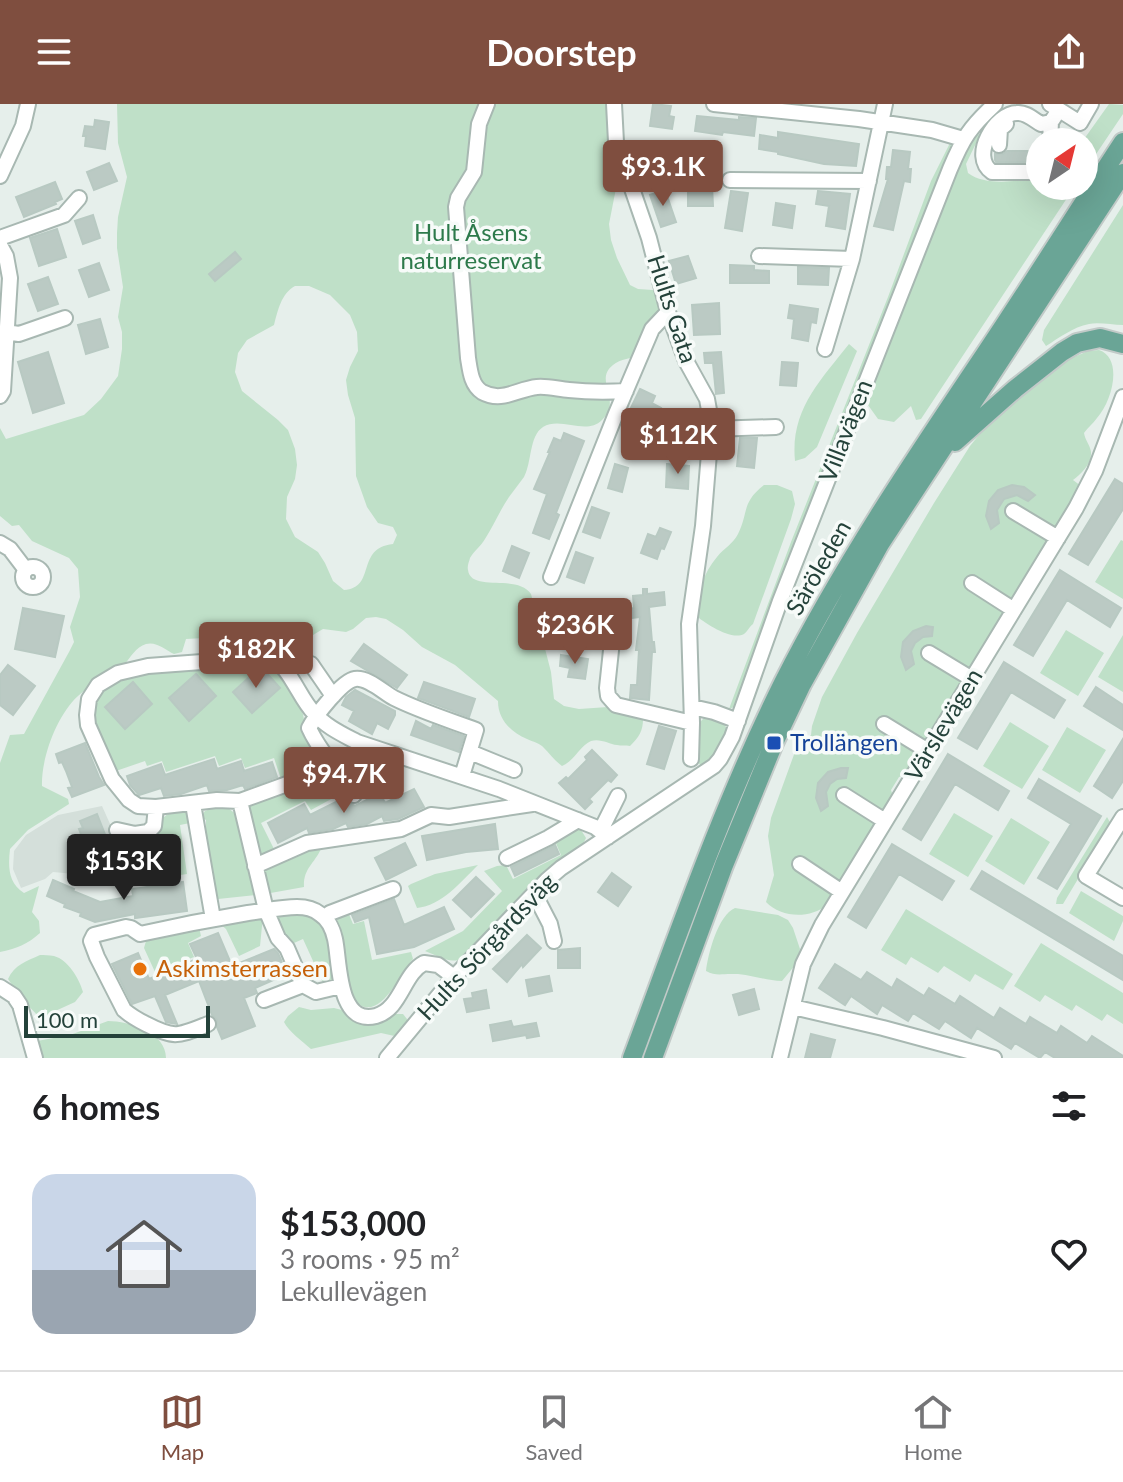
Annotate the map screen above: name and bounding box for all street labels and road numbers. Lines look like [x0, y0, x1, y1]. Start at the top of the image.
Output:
street label: Hults Gata [642, 251, 705, 366]
street label: Villavägen [812, 375, 877, 486]
street label: Säröleden [779, 515, 856, 620]
street label: Värslevägen [898, 663, 988, 786]
street label: Hults Sörgårdsväg [410, 867, 561, 1025]

